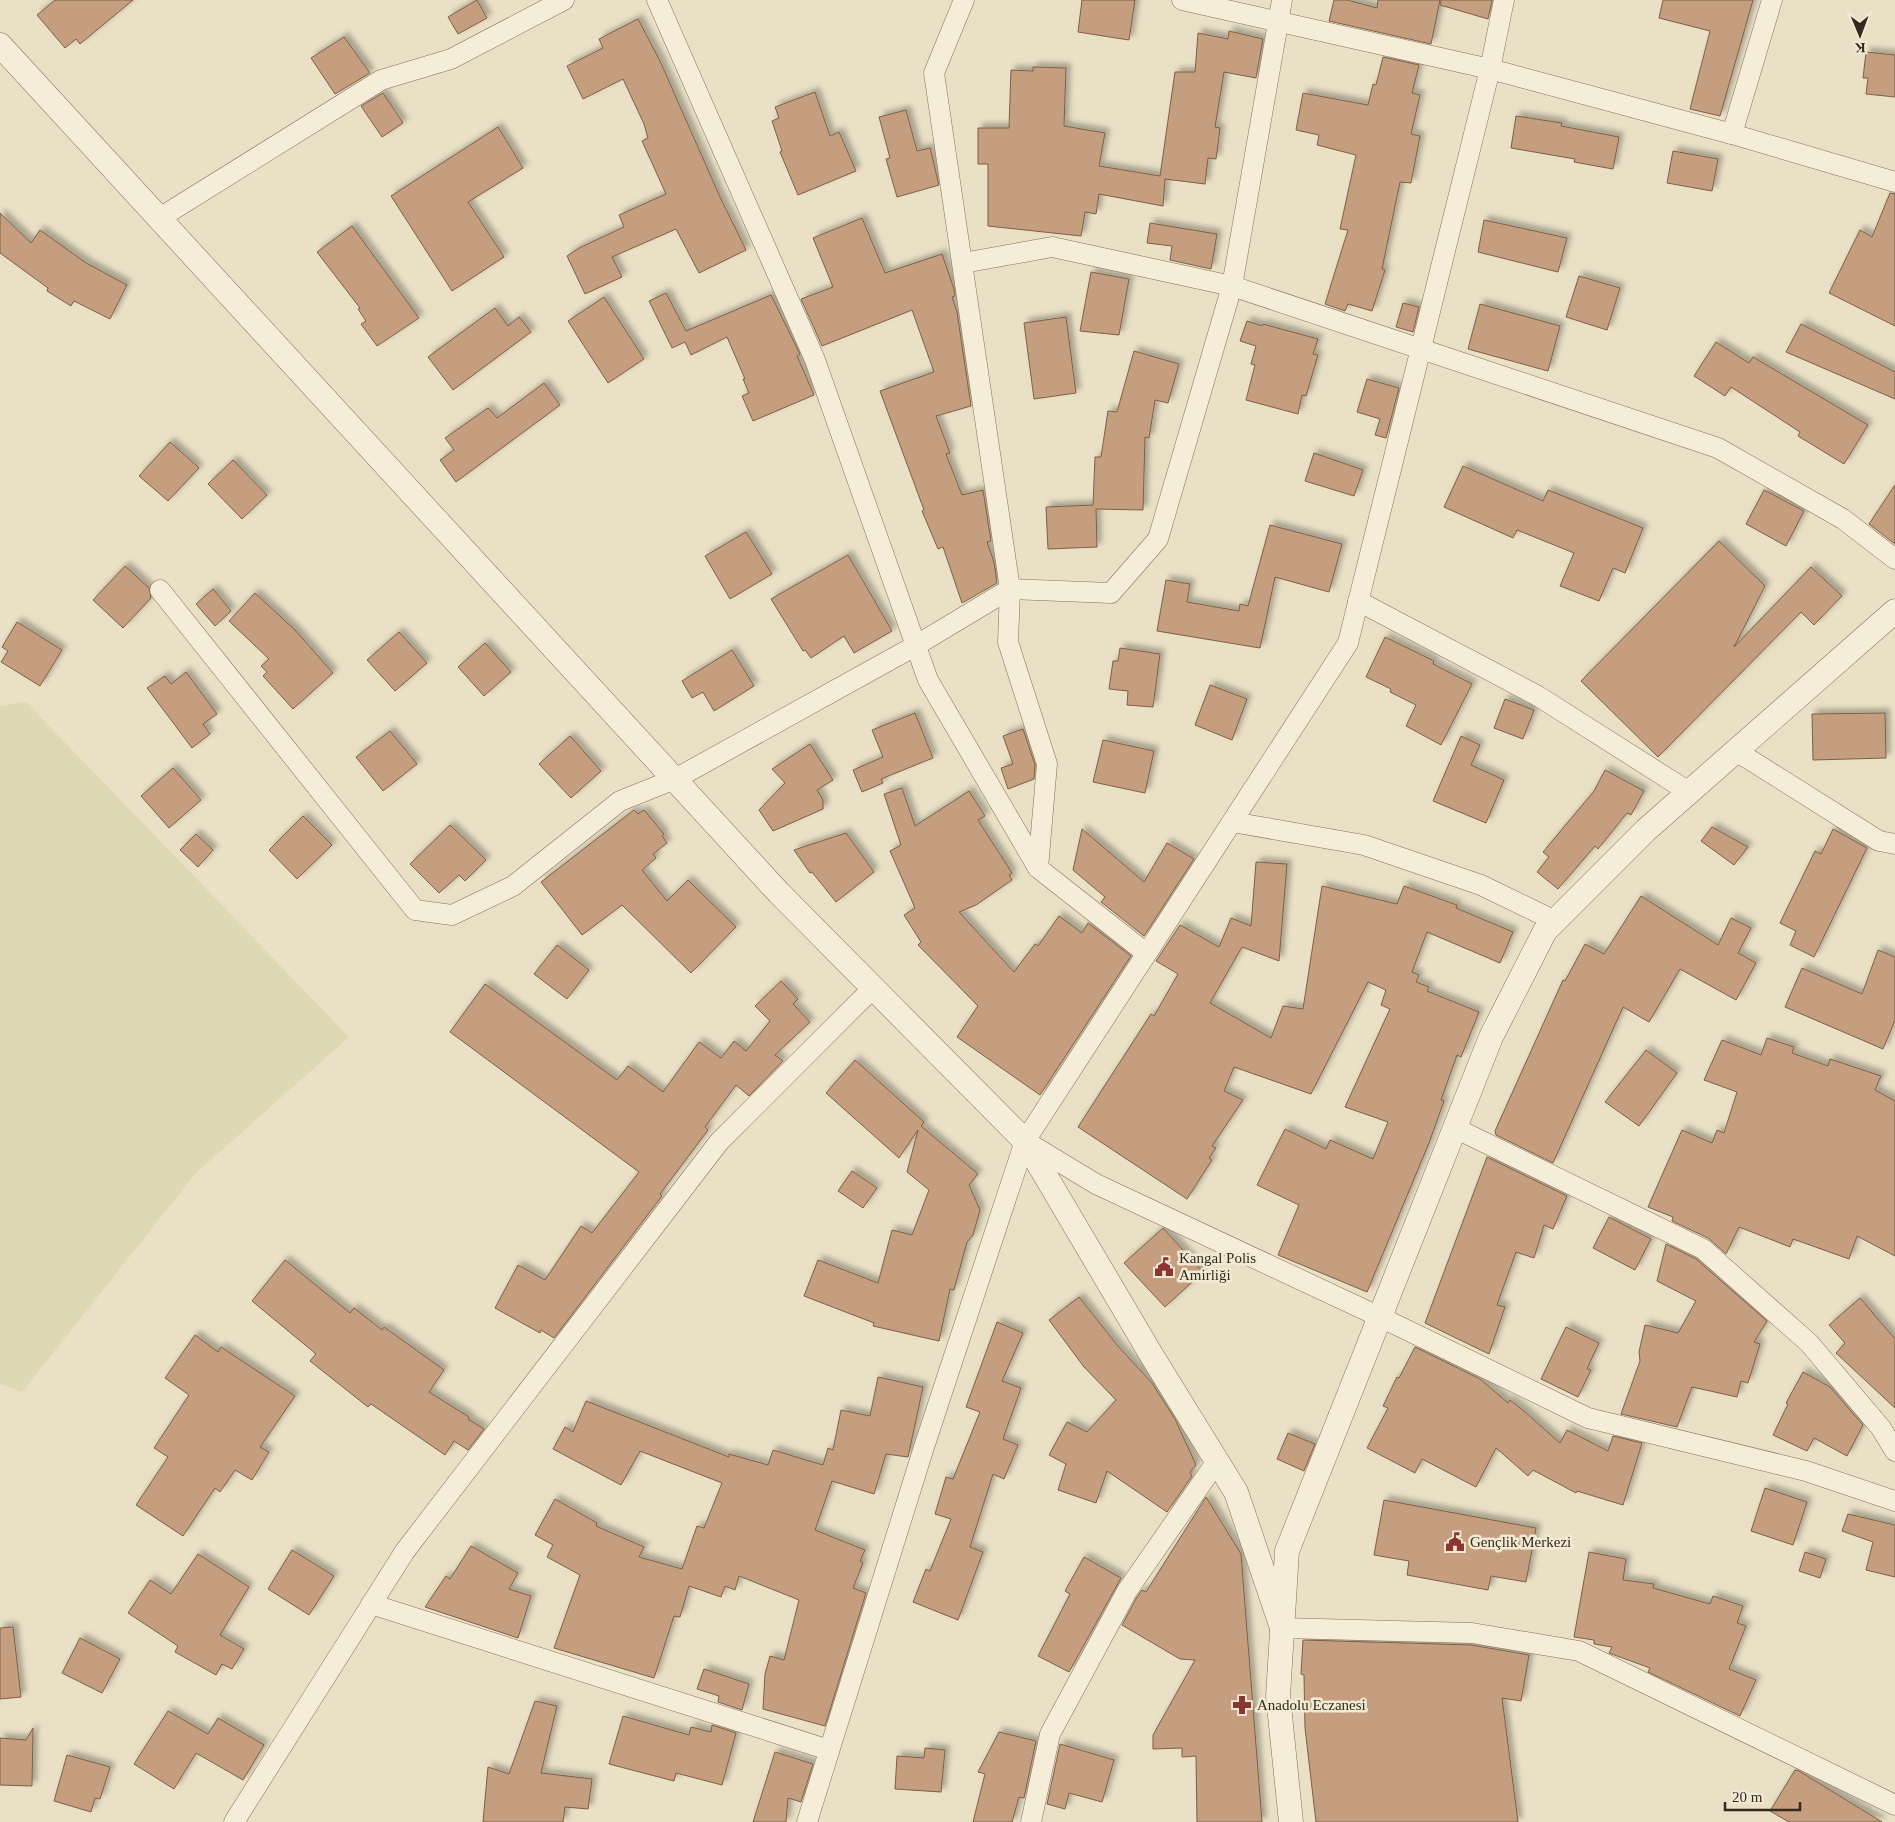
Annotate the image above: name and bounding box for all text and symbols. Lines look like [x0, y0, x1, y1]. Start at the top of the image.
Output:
north arrow [1835, 10, 1885, 60]
text: K [1855, 40, 1866, 55]
place label: Kangal Polis Amirliği [1179, 1250, 1256, 1283]
public building icon: Kangal Polis Amirliği [1153, 1256, 1175, 1278]
public building icon: Gençlik Merkezi [1444, 1531, 1466, 1553]
place label: Gençlik Merkezi [1470, 1534, 1571, 1550]
pharmacy icon: Anadolu Eczanesi [1231, 1694, 1253, 1716]
place label: Anadolu Eczanesi [1257, 1697, 1366, 1713]
scale bar [1725, 1780, 1800, 1812]
text: 20 m [1732, 1789, 1763, 1805]

